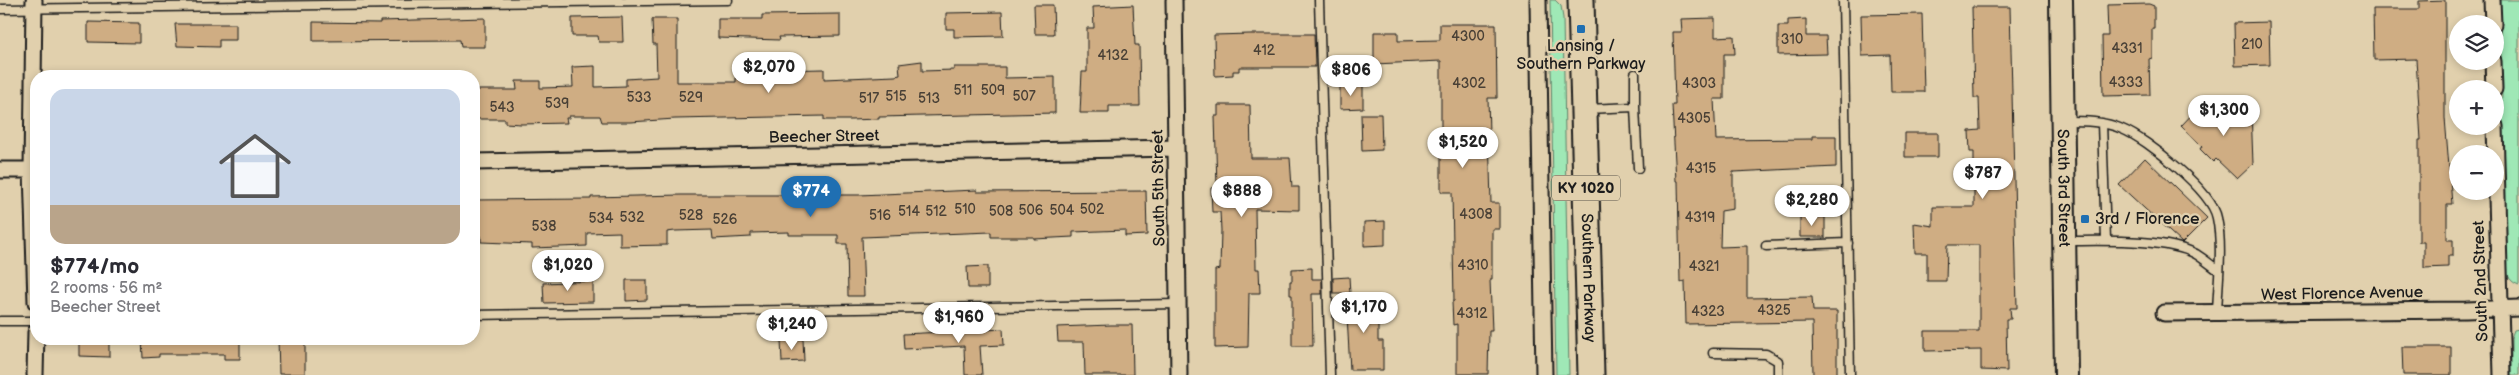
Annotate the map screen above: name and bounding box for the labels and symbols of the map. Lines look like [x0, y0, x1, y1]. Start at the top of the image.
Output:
marker: Lansing / Southern Parkway [1575, 23, 1587, 35]
house number: 4300 [1451, 28, 1485, 45]
house number: 310 [1781, 31, 1803, 48]
house number: 210 [2241, 36, 2263, 53]
place label: Lansing / Southern Parkway [1517, 37, 1646, 74]
house number: 4331 [2111, 40, 2143, 57]
house number: 412 [1253, 42, 1276, 59]
house number: 4132 [1098, 47, 1129, 64]
pin: $2,070 [728, 52, 810, 94]
pin: $806 [1321, 54, 1381, 97]
house number: 4333 [2109, 74, 2143, 91]
house number: 4302 [1452, 75, 1487, 92]
house number: 4303 [1682, 75, 1716, 92]
house number: 511 [954, 82, 972, 99]
house number: 509 [981, 82, 1005, 99]
house number: 515 [885, 88, 907, 105]
house number: 507 [1012, 88, 1036, 105]
house number: 533 [626, 89, 652, 106]
house number: 529 [679, 89, 703, 106]
house number: 517 [859, 90, 879, 107]
house number: 513 [918, 90, 940, 107]
pin: $1,300 [2183, 94, 2265, 137]
house number: 539 [545, 95, 569, 112]
house number: 543 [489, 99, 515, 116]
house number: 4305 [1677, 110, 1711, 127]
pin: $1,520 [1422, 126, 1504, 169]
street label: Beecher Street [769, 127, 879, 147]
street label: South 3rd Street [2053, 129, 2074, 247]
street label: South 5th Street [1148, 130, 1170, 246]
pin: $787 [1953, 158, 2013, 200]
house number: 4315 [1686, 160, 1716, 177]
pin: $774 [781, 176, 841, 218]
pin: $888 [1212, 176, 1272, 218]
road number: KY 1020 [1552, 176, 1620, 200]
pin: $2,280 [1771, 184, 1853, 227]
house number: 510 [954, 201, 976, 218]
house number: 502 [1080, 201, 1105, 218]
house number: 506 [1019, 202, 1044, 219]
house number: 504 [1050, 202, 1075, 219]
house number: 514 [898, 203, 920, 220]
house number: 512 [925, 203, 948, 220]
house number: 508 [989, 203, 1013, 220]
house number: 4308 [1459, 206, 1493, 223]
house number: 528 [679, 207, 703, 224]
house number: 516 [869, 207, 891, 224]
house number: 532 [620, 209, 645, 226]
house number: 4319 [1685, 209, 1715, 226]
house number: 534 [588, 210, 614, 227]
place label: 3rd / Florence [2095, 210, 2200, 229]
house number: 526 [713, 211, 738, 228]
street label: Southern Parkway [1577, 213, 1600, 343]
marker: 3rd / Florence [2079, 213, 2091, 225]
house number: 538 [532, 218, 556, 235]
street label: South 2nd Street [2469, 220, 2493, 342]
pin: $1,020 [527, 250, 609, 292]
house number: 4310 [1458, 257, 1488, 274]
house number: 4321 [1689, 258, 1719, 275]
street label: West Florence Avenue [2261, 283, 2424, 305]
pin: $1,170 [1323, 292, 1405, 334]
pin: $1,960 [918, 302, 1000, 344]
house number: 4325 [1757, 302, 1791, 319]
house number: 4323 [1691, 303, 1725, 320]
house number: 4312 [1457, 305, 1488, 322]
pin: $1,240 [751, 308, 833, 351]

